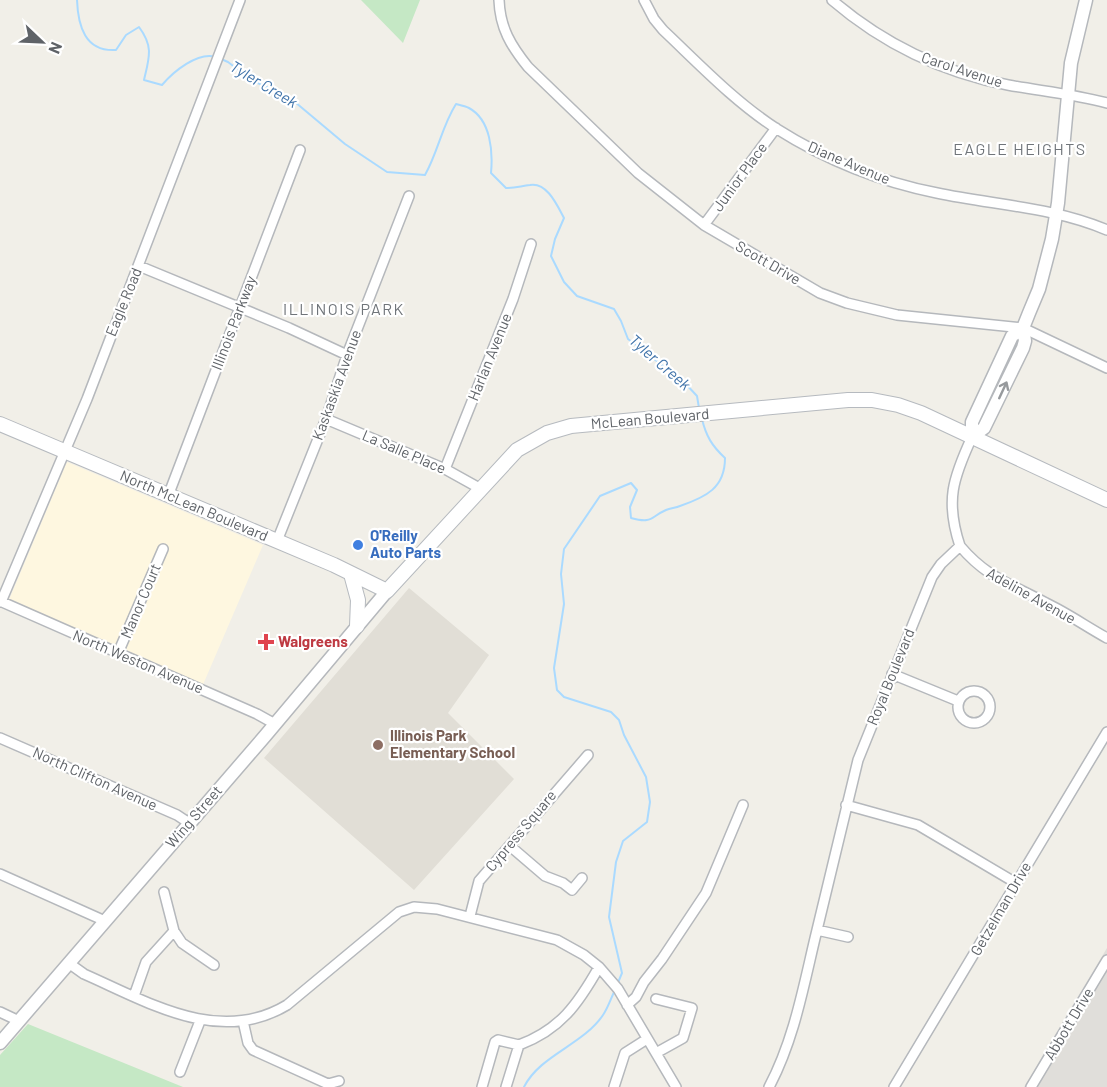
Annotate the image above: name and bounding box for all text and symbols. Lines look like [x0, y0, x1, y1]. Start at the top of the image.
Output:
north arrow [12, 12, 72, 72]
text: N [45, 39, 67, 57]
street label: Carol Avenue [919, 47, 1005, 91]
water label: Tyler Creek [227, 56, 302, 111]
street label: Diane Avenue [806, 137, 893, 187]
street label: Junior Place [708, 138, 770, 214]
district label: EAGLE HEIGHTS [953, 139, 1087, 158]
street label: Scott Drive [733, 236, 804, 288]
street label: Eagle Road [101, 265, 145, 339]
street label: Illinois Parkway [207, 273, 259, 372]
district label: ILLINOIS PARK [283, 299, 405, 318]
street label: Harlan Avenue [463, 310, 515, 403]
street label: Kaskaskia Avenue [308, 327, 364, 442]
water label: Tyler Creek [626, 330, 695, 394]
one-way arrow [998, 381, 1010, 399]
street label: McLean Boulevard [590, 404, 710, 432]
street label: La Salle Place [360, 425, 449, 477]
street label: North McLean Boulevard [118, 466, 271, 544]
place label: O'Reilly Auto Parts [370, 526, 441, 561]
marker: O'Reilly Auto Parts [351, 538, 365, 552]
street label: Manor Court [116, 561, 164, 641]
street label: Adeline Avenue [984, 563, 1079, 627]
street label: North Weston Avenue [70, 625, 206, 697]
street label: Royal Boulevard [862, 626, 918, 728]
place label: Walgreens [278, 632, 348, 650]
marker: Walgreens [259, 635, 273, 649]
place label: Illinois Park Elementary School [390, 726, 515, 761]
marker: Illinois Park Elementary School [371, 738, 385, 752]
street label: North Clifton Avenue [30, 743, 160, 814]
street label: Wing Street [161, 781, 225, 851]
street label: Cypress Square [481, 786, 560, 875]
street label: Getzelman Drive [966, 858, 1034, 959]
street label: Abbott Drive [1040, 984, 1097, 1063]

